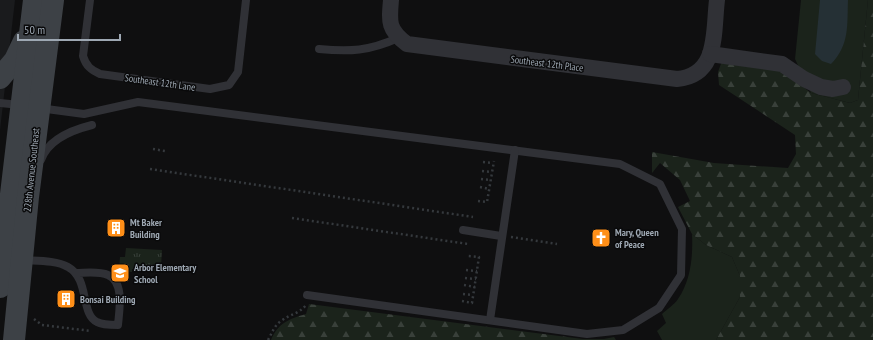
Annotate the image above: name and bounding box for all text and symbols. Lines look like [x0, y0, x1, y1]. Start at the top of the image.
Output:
scale bar [18, 16, 120, 42]
text: 50 m [24, 22, 45, 37]
street label: Southeast 12th Place [510, 53, 584, 74]
street label: Southeast 12th Lane [124, 71, 196, 94]
street label: 228th Avenue Southeast [21, 127, 42, 213]
place label: Mt Baker Building [130, 216, 162, 241]
building icon: Mt Baker Building [105, 217, 127, 239]
place label: Mary, Queen of Peace [615, 226, 659, 251]
church icon: Mary, Queen of Peace [590, 227, 612, 249]
place label: Arbor Elementary School [133, 261, 197, 286]
school or university icon: Arbor Elementary School [109, 262, 131, 284]
building icon: Bonsai Building [55, 288, 77, 310]
place label: Bonsai Building [80, 293, 136, 306]

